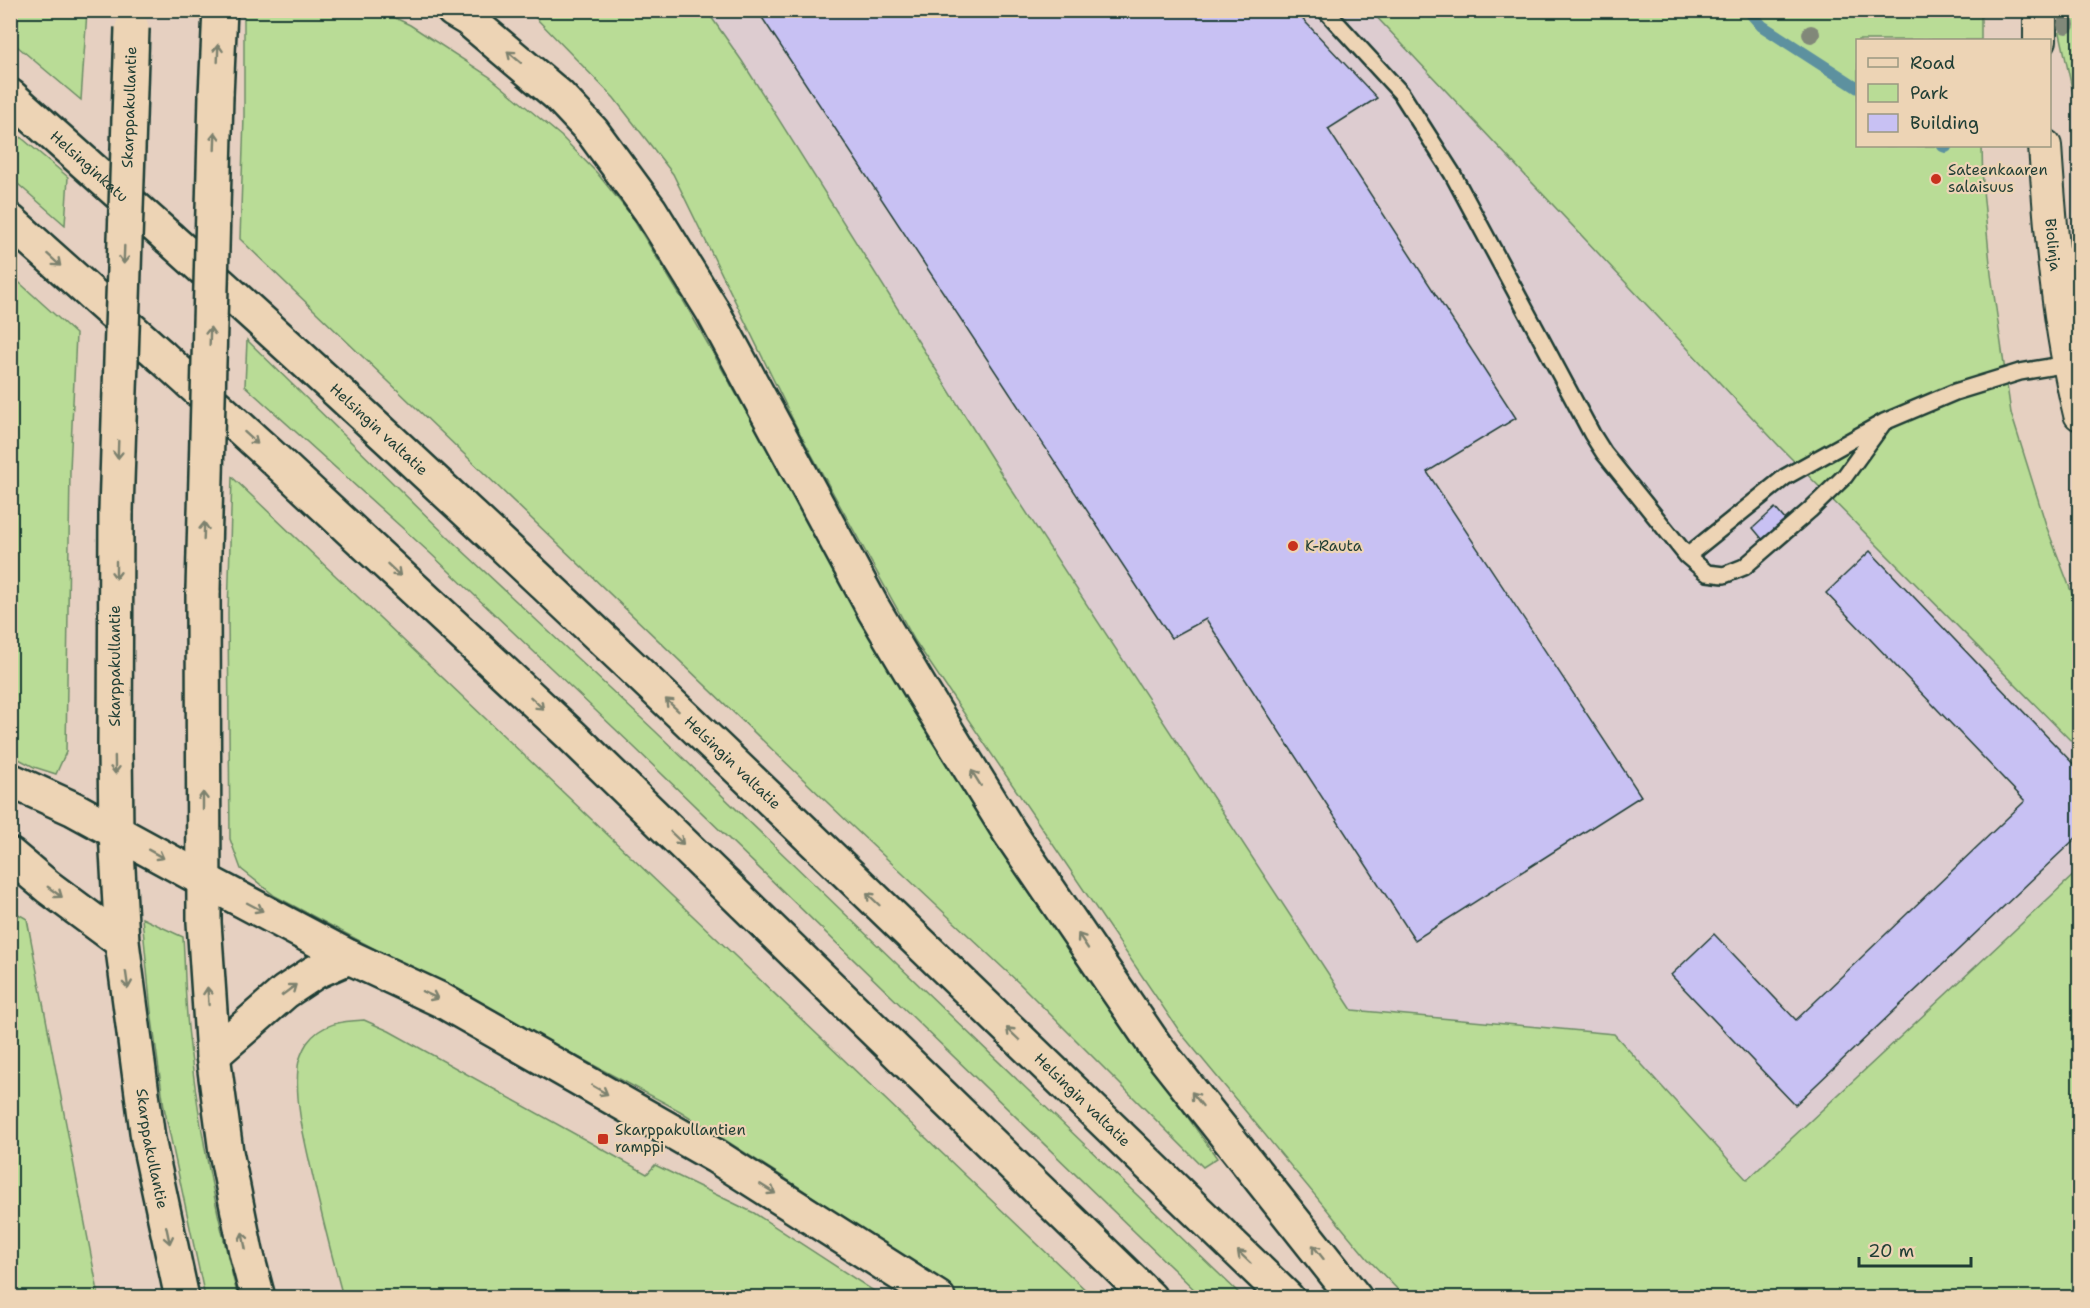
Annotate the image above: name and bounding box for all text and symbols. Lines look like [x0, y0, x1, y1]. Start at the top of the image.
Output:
legend [1856, 39, 2051, 147]
one-way arrow [212, 43, 224, 63]
street label: Skarppakullantie [117, 46, 141, 168]
one-way arrow [506, 51, 522, 64]
text: Road [1910, 51, 1955, 75]
text: Park [1910, 81, 1949, 105]
text: Building [1910, 111, 1979, 135]
street label: Helsinginkatu [46, 126, 132, 207]
one-way arrow [209, 132, 221, 152]
place label: Sateenkaaren salaisuus [1948, 160, 2048, 197]
marker: Sateenkaaren salaisuus [1929, 172, 1943, 186]
street label: Biolinja [2040, 218, 2065, 273]
one-way arrow [119, 244, 130, 264]
one-way arrow [46, 253, 61, 267]
one-way arrow [204, 327, 215, 347]
street label: Helsingin valtatie [325, 379, 432, 480]
one-way arrow [243, 431, 258, 445]
one-way arrow [112, 439, 124, 459]
one-way arrow [199, 522, 210, 542]
place label: K-Rauta [1305, 536, 1363, 556]
marker: K-Rauta [1286, 539, 1300, 553]
one-way arrow [110, 559, 122, 579]
one-way arrow [386, 563, 401, 577]
street label: Skarppakullantie [105, 605, 125, 727]
one-way arrow [529, 696, 544, 710]
one-way arrow [665, 698, 680, 712]
street label: Helsingin valtatie [680, 712, 785, 814]
one-way arrow [109, 754, 121, 774]
one-way arrow [969, 770, 981, 787]
one-way arrow [197, 792, 209, 812]
one-way arrow [670, 831, 685, 846]
one-way arrow [147, 848, 164, 860]
one-way arrow [47, 886, 63, 899]
one-way arrow [866, 892, 881, 906]
one-way arrow [246, 902, 264, 913]
one-way arrow [1077, 933, 1089, 950]
one-way arrow [122, 970, 133, 990]
one-way arrow [281, 984, 297, 996]
one-way arrow [203, 987, 214, 1007]
one-way arrow [420, 989, 438, 1001]
one-way arrow [1006, 1027, 1021, 1041]
street label: Helsingin valtatie [1030, 1049, 1135, 1151]
one-way arrow [590, 1085, 608, 1096]
street label: Skarppakullantie [131, 1087, 173, 1211]
one-way arrow [1190, 1092, 1203, 1108]
place label: Skarppakullantien ramppi [615, 1120, 746, 1157]
marker: Skarppakullantien ramppi [596, 1132, 610, 1146]
one-way arrow [759, 1183, 776, 1195]
one-way arrow [163, 1225, 175, 1244]
scale bar [1859, 1230, 1972, 1268]
one-way arrow [238, 1232, 249, 1251]
text: 20 m [1868, 1239, 1914, 1263]
one-way arrow [1312, 1244, 1325, 1260]
one-way arrow [1237, 1250, 1252, 1264]

